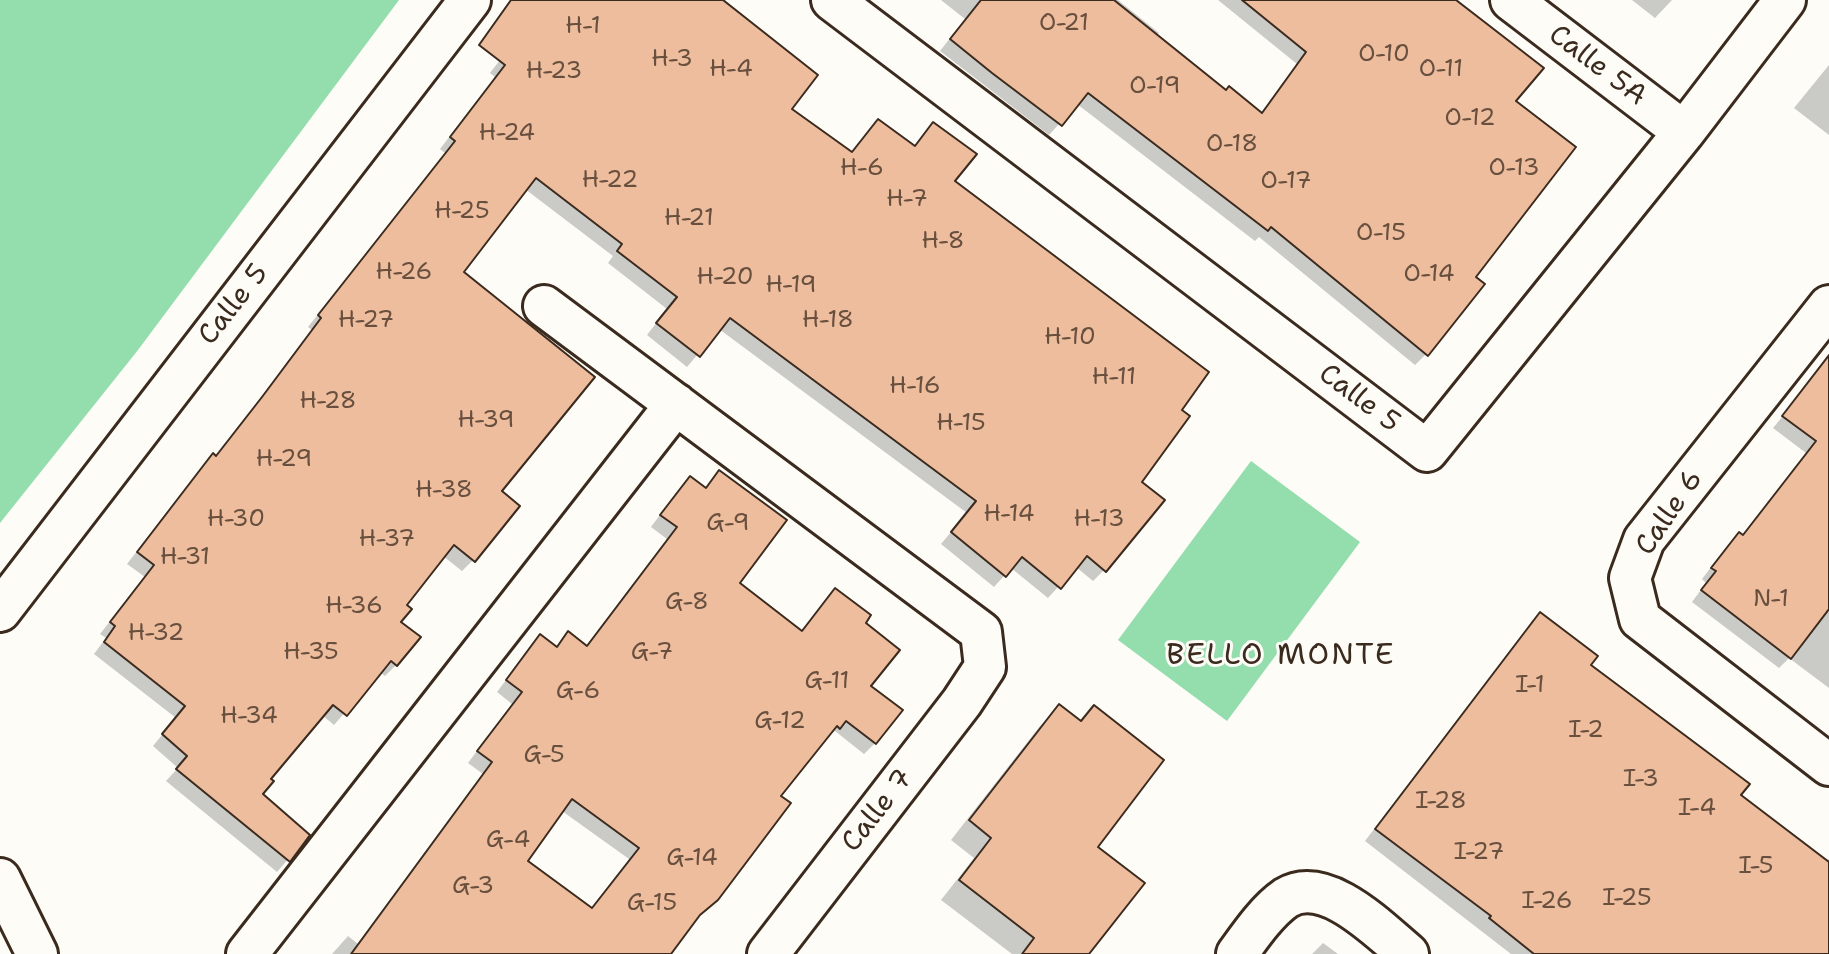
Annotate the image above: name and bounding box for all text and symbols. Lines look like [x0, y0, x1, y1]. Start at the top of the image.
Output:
house number: O-21 [1039, 10, 1089, 38]
house number: H-1 [565, 13, 601, 41]
street label: Calle 5A [1542, 18, 1652, 114]
house number: O-10 [1358, 41, 1410, 69]
house number: H-3 [651, 46, 693, 74]
house number: H-4 [709, 56, 753, 84]
house number: O-11 [1419, 56, 1463, 84]
house number: H-23 [526, 58, 582, 86]
house number: O-19 [1129, 73, 1181, 101]
house number: O-12 [1444, 105, 1496, 133]
house number: H-24 [479, 120, 535, 148]
house number: O-18 [1206, 131, 1258, 159]
house number: H-6 [840, 155, 884, 183]
house number: O-13 [1488, 155, 1540, 183]
house number: H-22 [582, 167, 638, 195]
house number: O-17 [1260, 168, 1312, 196]
house number: H-7 [886, 186, 928, 214]
house number: H-25 [434, 198, 490, 226]
house number: H-21 [664, 205, 714, 233]
house number: O-15 [1356, 220, 1406, 248]
house number: H-8 [921, 228, 965, 256]
street label: Calle 5 [192, 258, 276, 352]
house number: H-26 [376, 259, 432, 287]
house number: O-14 [1403, 261, 1455, 289]
house number: H-20 [696, 264, 754, 292]
house number: H-19 [765, 272, 817, 300]
house number: H-27 [338, 307, 394, 335]
house number: H-18 [802, 307, 854, 335]
house number: H-10 [1044, 324, 1096, 352]
street label: Calle 5 [1312, 358, 1406, 440]
house number: H-11 [1092, 364, 1136, 392]
house number: H-16 [889, 373, 941, 401]
house number: H-28 [299, 388, 357, 416]
house number: H-39 [457, 407, 515, 435]
house number: H-15 [936, 410, 986, 438]
house number: H-29 [256, 446, 312, 474]
street label: Calle 6 [1629, 464, 1711, 562]
house number: H-38 [415, 477, 473, 505]
house number: H-14 [983, 501, 1035, 529]
house number: H-30 [207, 506, 265, 534]
house number: H-13 [1074, 506, 1124, 534]
house number: G-9 [706, 510, 750, 538]
house number: H-37 [359, 526, 415, 554]
house number: H-31 [160, 544, 210, 572]
house number: N-1 [1753, 586, 1789, 614]
house number: G-8 [665, 589, 709, 617]
house number: H-36 [325, 593, 383, 621]
house number: H-32 [128, 620, 184, 648]
district label: BELLO MONTE [1166, 638, 1396, 674]
house number: H-35 [283, 639, 339, 667]
house number: G-7 [631, 639, 673, 667]
house number: G-11 [804, 668, 850, 696]
house number: I-1 [1515, 672, 1545, 700]
house number: G-6 [556, 678, 600, 706]
house number: H-34 [220, 703, 278, 731]
house number: G-12 [754, 708, 806, 736]
house number: I-2 [1568, 717, 1604, 745]
house number: G-5 [523, 742, 565, 770]
street label: Calle 7 [835, 763, 921, 859]
house number: I-3 [1623, 766, 1659, 794]
house number: I-28 [1415, 788, 1467, 816]
house number: I-4 [1678, 795, 1716, 823]
house number: G-4 [486, 827, 530, 855]
house number: I-27 [1454, 839, 1504, 867]
house number: G-14 [666, 845, 718, 873]
house number: I-5 [1739, 853, 1773, 881]
house number: G-3 [452, 873, 494, 901]
house number: I-25 [1602, 885, 1652, 913]
house number: I-26 [1521, 888, 1573, 916]
house number: G-15 [627, 890, 677, 918]

